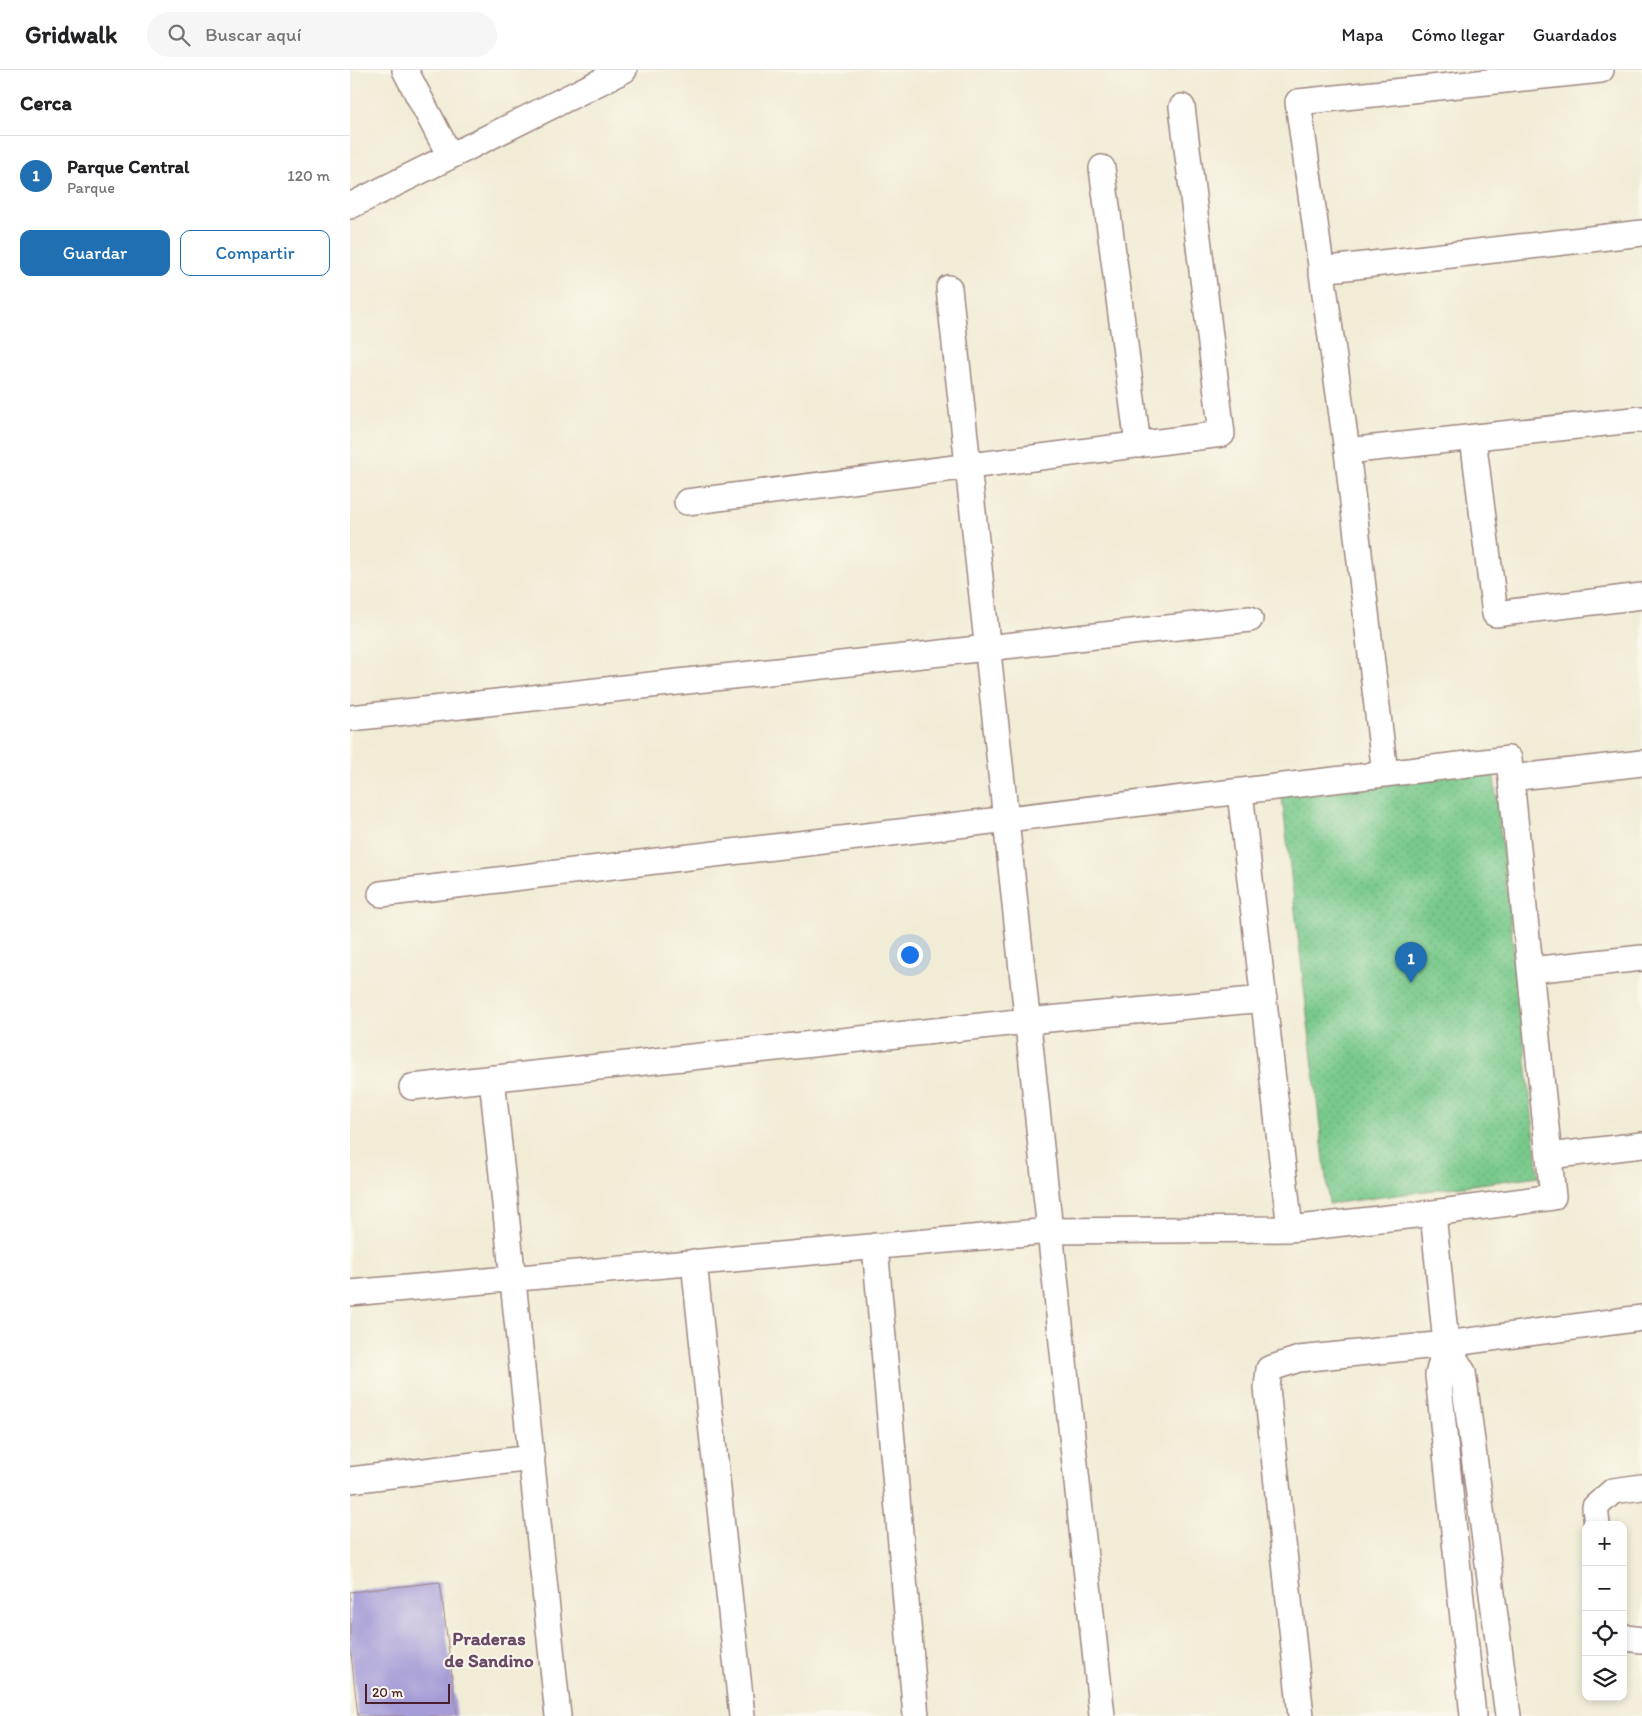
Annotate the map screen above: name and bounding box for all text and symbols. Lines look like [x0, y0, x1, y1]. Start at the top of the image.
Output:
search box [147, 12, 497, 57]
text: Gridwalk [25, 20, 117, 49]
icon: search [165, 21, 193, 49]
text: Buscar aquí [205, 23, 301, 46]
text: Mapa [1342, 24, 1383, 46]
text: Cómo llegar [1411, 24, 1505, 46]
text: Guardados [1533, 24, 1617, 46]
text: Cerca [20, 90, 72, 115]
text: Parque Central [67, 155, 189, 178]
text: 1 [32, 166, 40, 185]
text: 120 m [287, 166, 330, 185]
text: Parque [67, 178, 115, 197]
button: Guardar [20, 230, 170, 276]
button: Compartir [180, 230, 330, 276]
your location [897, 942, 923, 968]
pin: 1 [1395, 942, 1427, 983]
map controls [1582, 1521, 1627, 1701]
button: + [1582, 1521, 1627, 1566]
button: − [1582, 1566, 1627, 1611]
button: locate [1582, 1611, 1627, 1656]
district label: Praderas de Sandino [444, 1627, 534, 1672]
button: layers [1582, 1656, 1627, 1701]
scale bar [365, 1681, 450, 1704]
text: 20 m [372, 1684, 403, 1701]

